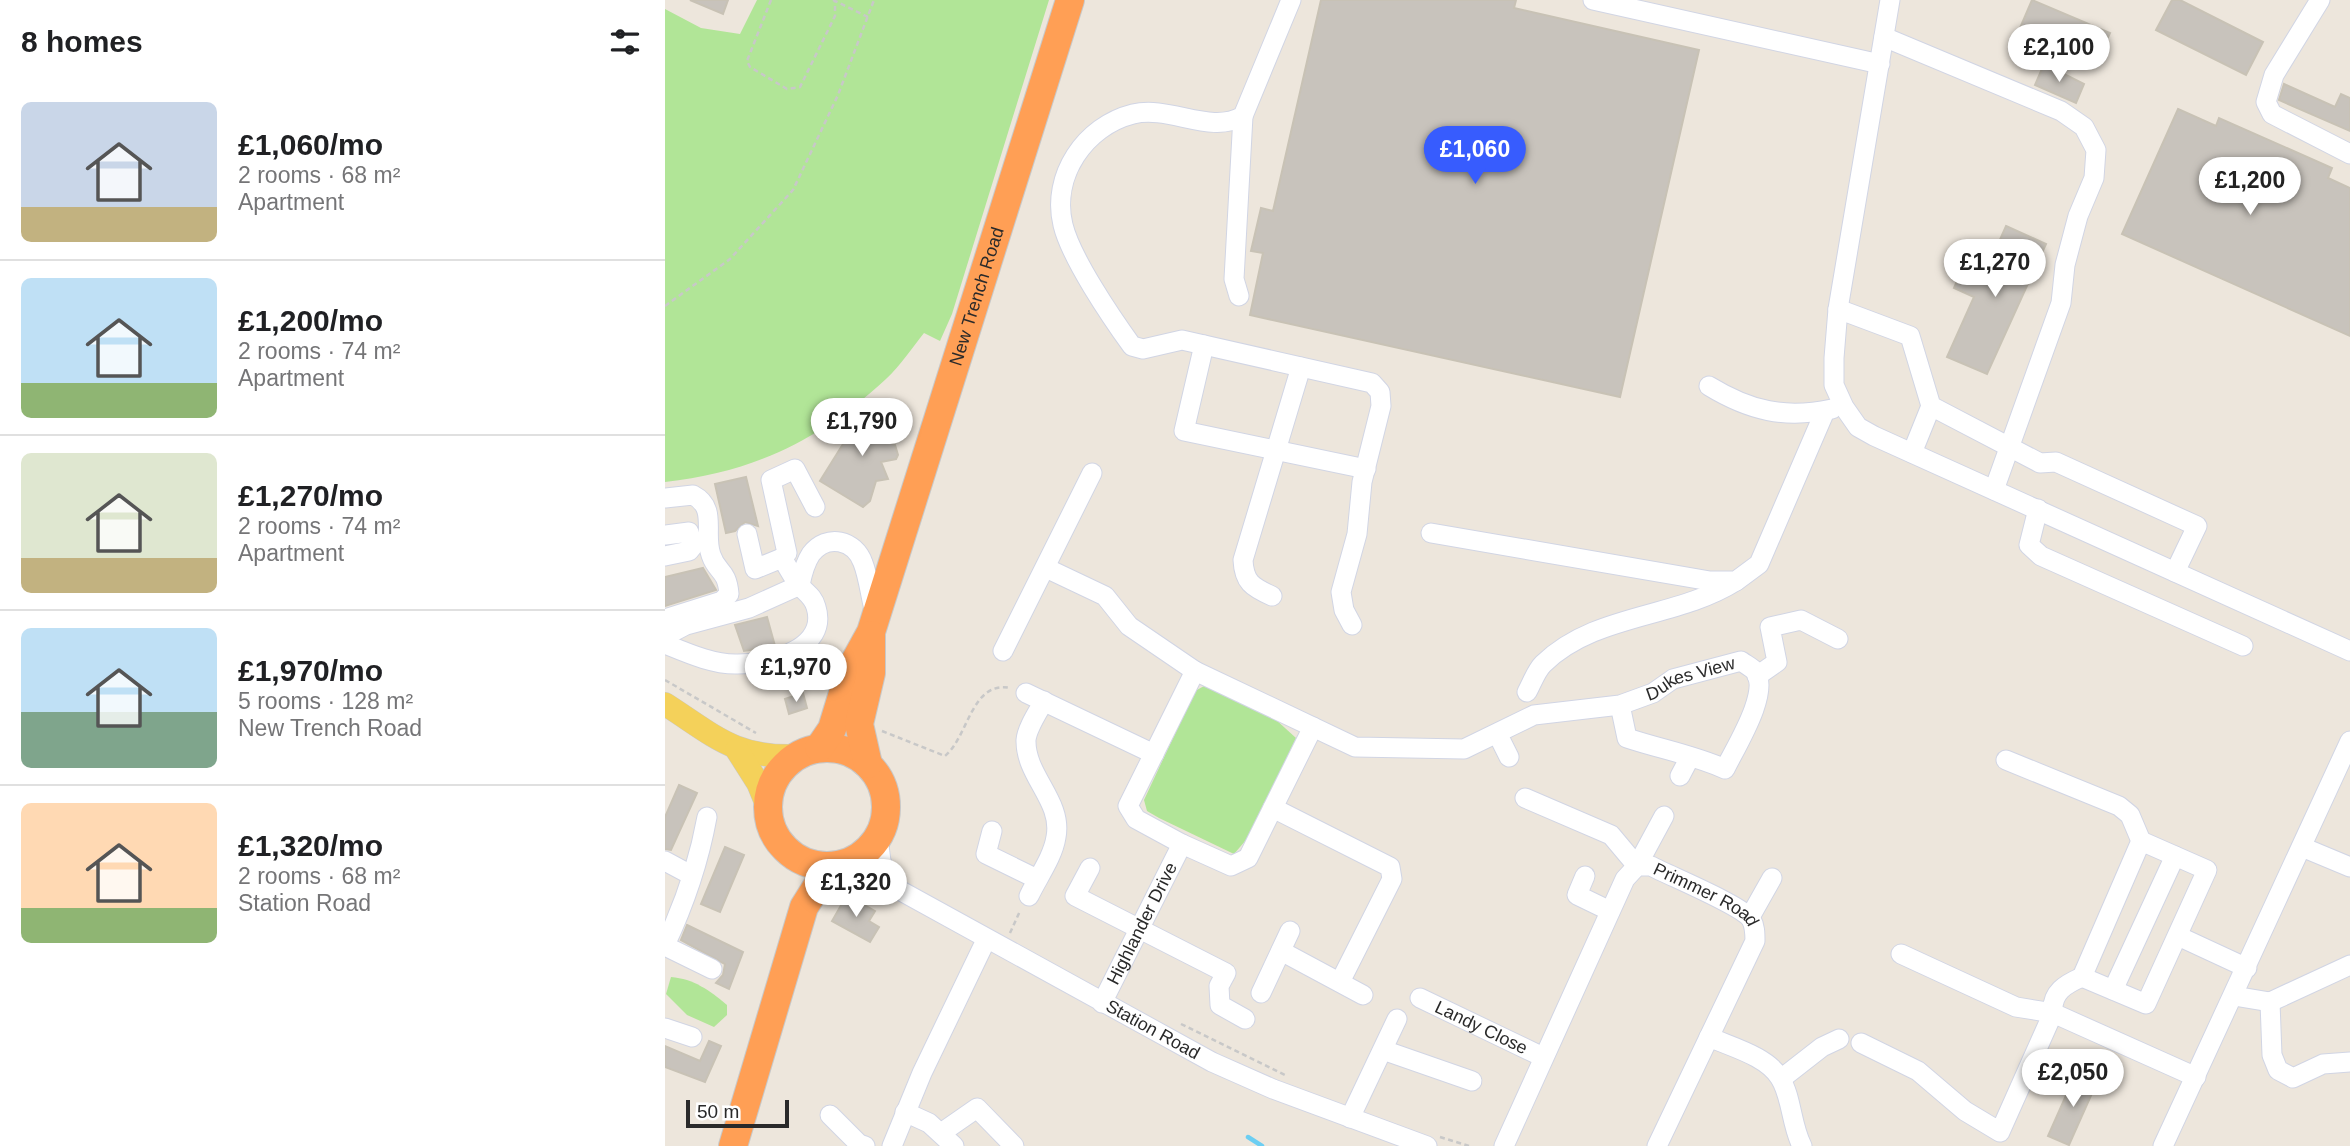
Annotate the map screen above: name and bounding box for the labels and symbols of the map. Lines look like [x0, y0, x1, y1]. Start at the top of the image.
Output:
pin: £2,100 [2002, 24, 2116, 84]
pin: £1,060 [1418, 127, 1532, 186]
pin: £1,200 [2193, 158, 2307, 217]
street label: New Trench Road [945, 225, 1008, 368]
pin: £1,270 [1938, 240, 2052, 299]
pin: £1,790 [805, 398, 919, 458]
pin: £1,970 [739, 644, 853, 704]
street label: Dukes View [1643, 653, 1738, 705]
street label: Highlander Drive [1103, 859, 1181, 988]
street label: Primmer Road [1650, 859, 1763, 929]
pin: £1,320 [799, 860, 913, 919]
street label: Station Road [1102, 996, 1203, 1063]
street label: Landy Close [1432, 997, 1531, 1058]
pin: £2,050 [2016, 1050, 2130, 1109]
scale bar [686, 1097, 789, 1129]

